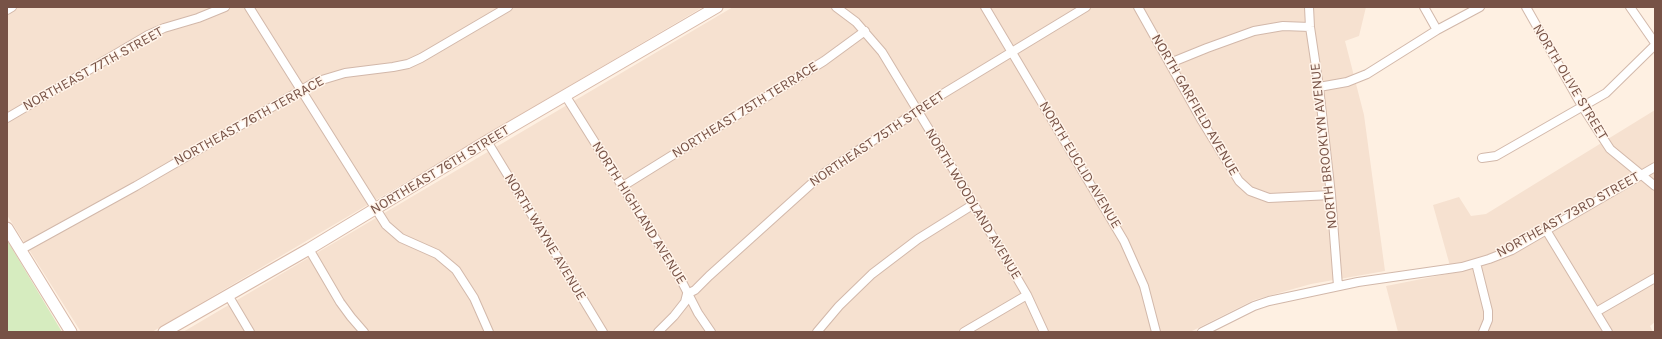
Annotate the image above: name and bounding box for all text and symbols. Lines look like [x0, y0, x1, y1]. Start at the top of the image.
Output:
street label: NORTH OLIVE STREET [1529, 21, 1611, 143]
street label: NORTHEAST 77TH STREET [20, 23, 166, 115]
street label: NORTH GARFIELD AVENUE [1148, 31, 1242, 179]
street label: NORTHEAST 75TH TERRACE [669, 58, 821, 162]
street label: NORTH BROOKLYN AVENUE [1307, 62, 1341, 230]
street label: NORTHEAST 76TH TERRACE [171, 73, 327, 169]
street label: NORTHEAST 75TH STREET [806, 88, 948, 190]
street label: NORTH EUCLID AVENUE [1035, 98, 1125, 232]
street label: NORTHEAST 76TH STREET [367, 122, 513, 218]
street label: NORTH WOODLAND AVENUE [921, 125, 1025, 283]
street label: NORTH HIGHLAND AVENUE [588, 138, 690, 288]
street label: NORTHEAST 73RD STREET [1494, 169, 1642, 261]
street label: NORTH WAYNE AVENUE [500, 171, 590, 303]

